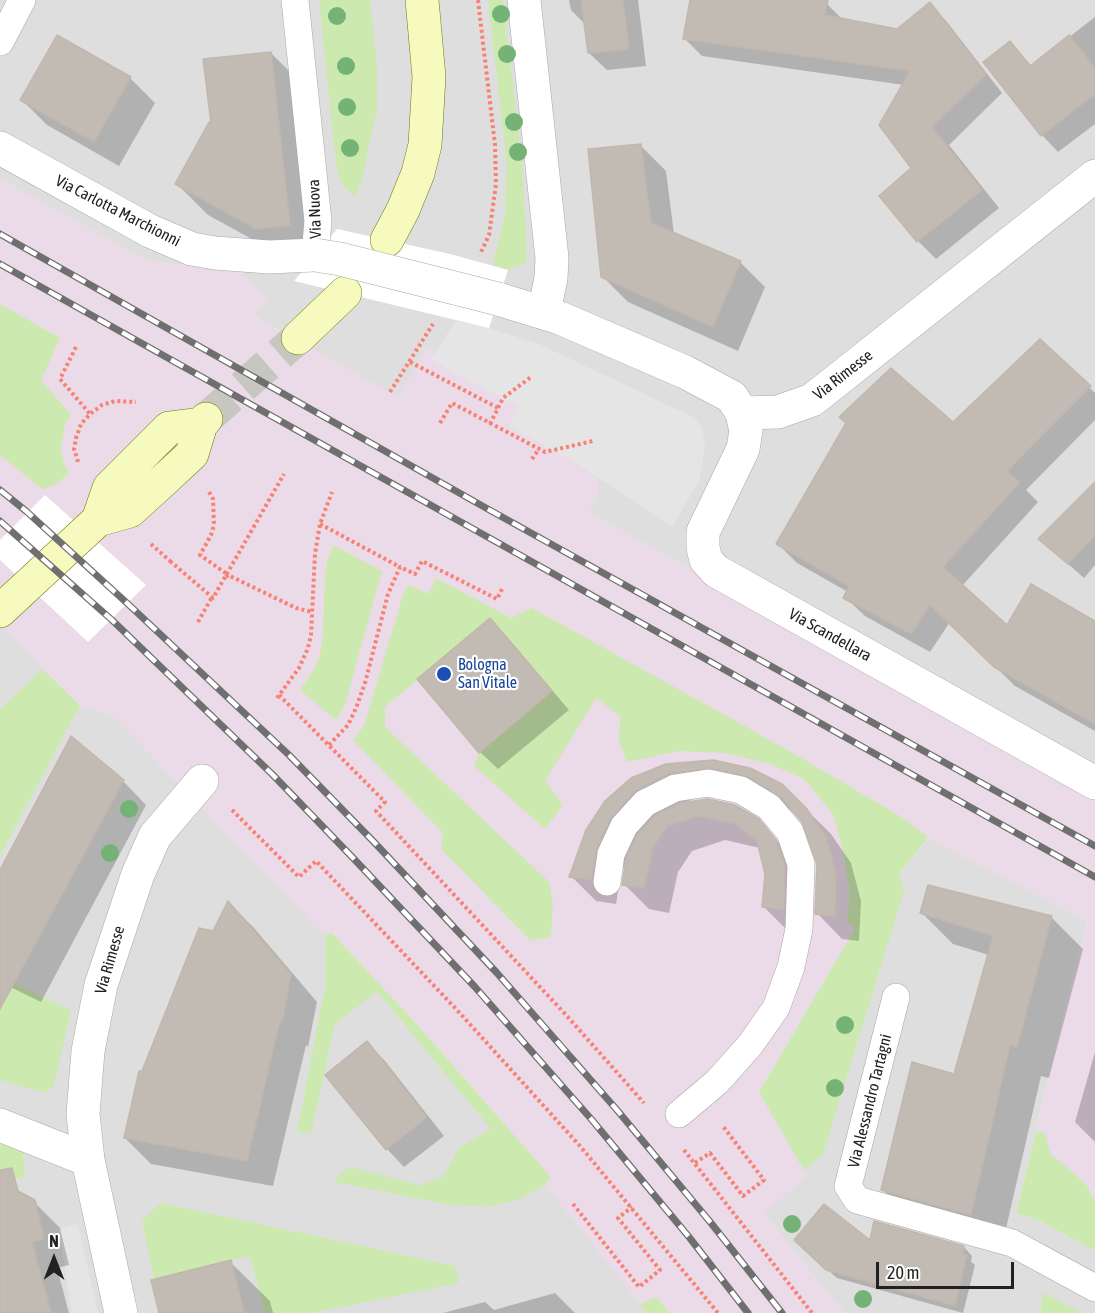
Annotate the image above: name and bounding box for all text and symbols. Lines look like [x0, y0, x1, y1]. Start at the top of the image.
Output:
street label: Via Carlotta Marchionni [52, 171, 184, 251]
street label: Via Nuova [304, 179, 326, 239]
street label: Via Rimesse [809, 346, 877, 404]
street label: Via Scandellara [785, 604, 875, 666]
place label: Bologna San Vitale [458, 655, 517, 693]
marker: Bologna San Vitale [435, 665, 453, 683]
street label: Via Rimesse [91, 924, 129, 996]
street label: Via Alessandro Tartagni [844, 1032, 896, 1170]
north arrow [24, 1229, 84, 1289]
text: N [49, 1232, 59, 1250]
scale bar [879, 1250, 1017, 1288]
text: 20 m [887, 1262, 919, 1283]

